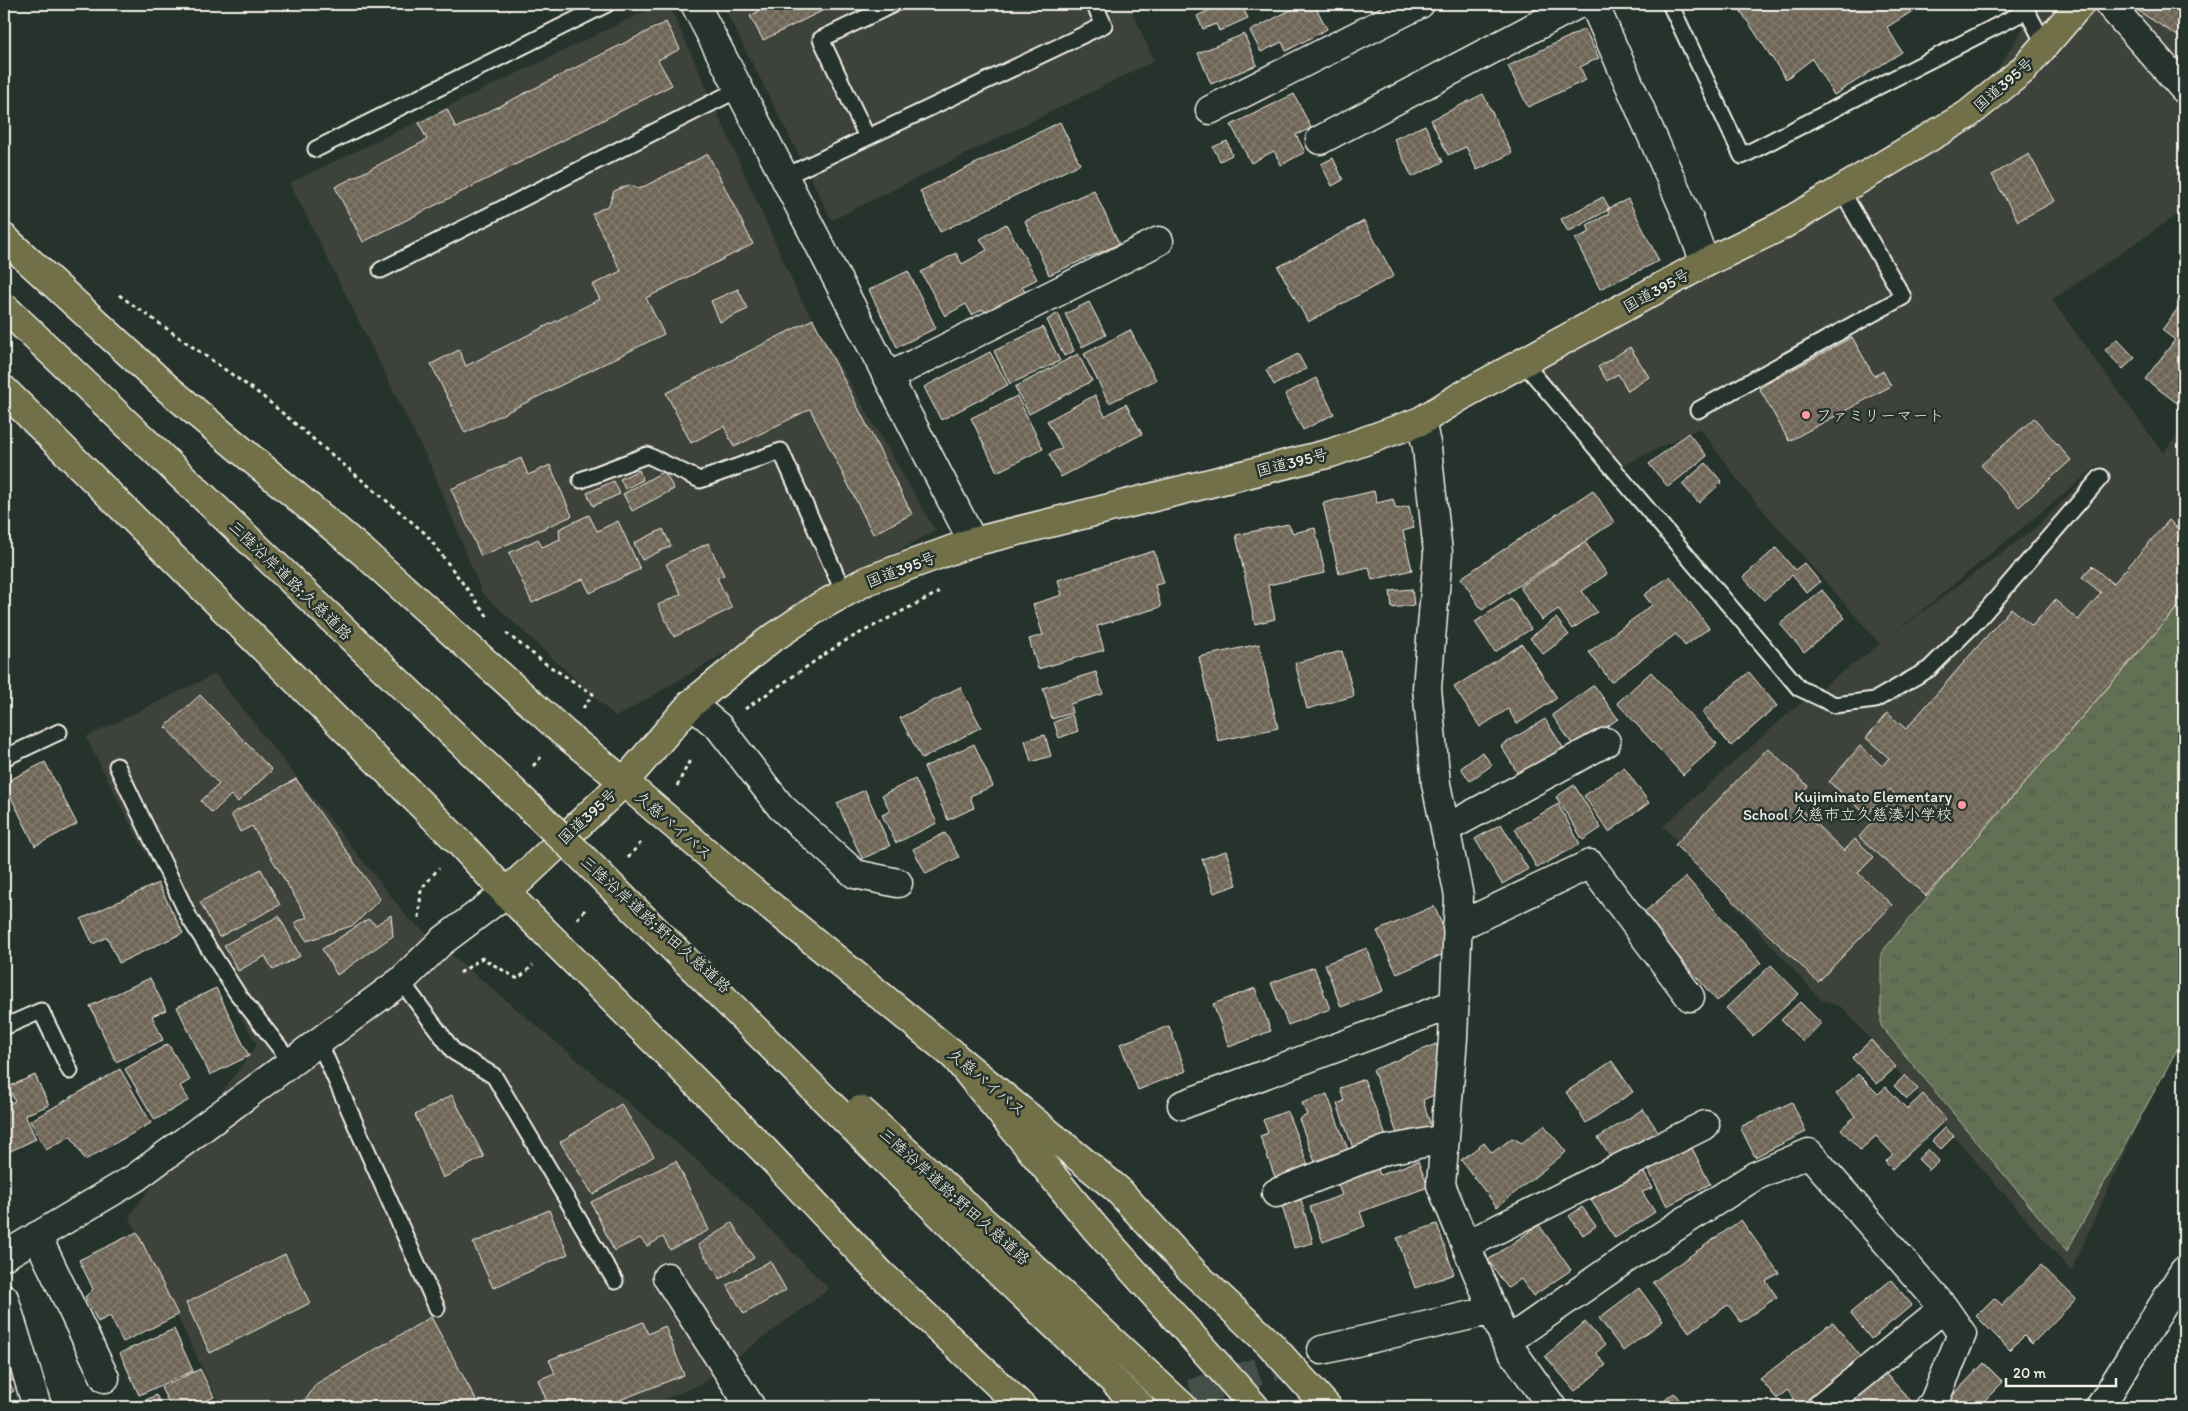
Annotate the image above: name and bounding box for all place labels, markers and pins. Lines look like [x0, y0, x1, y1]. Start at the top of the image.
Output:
place label: ファミリーマート [1816, 406, 1944, 425]
marker: ファミリーマート [1800, 409, 1812, 421]
place label: Kujiminato Elementary School 久慈市立久慈湊小学校 [1743, 787, 1952, 824]
marker: Kujiminato Elementary School 久慈市立久慈湊小学校 [1956, 799, 1968, 811]

